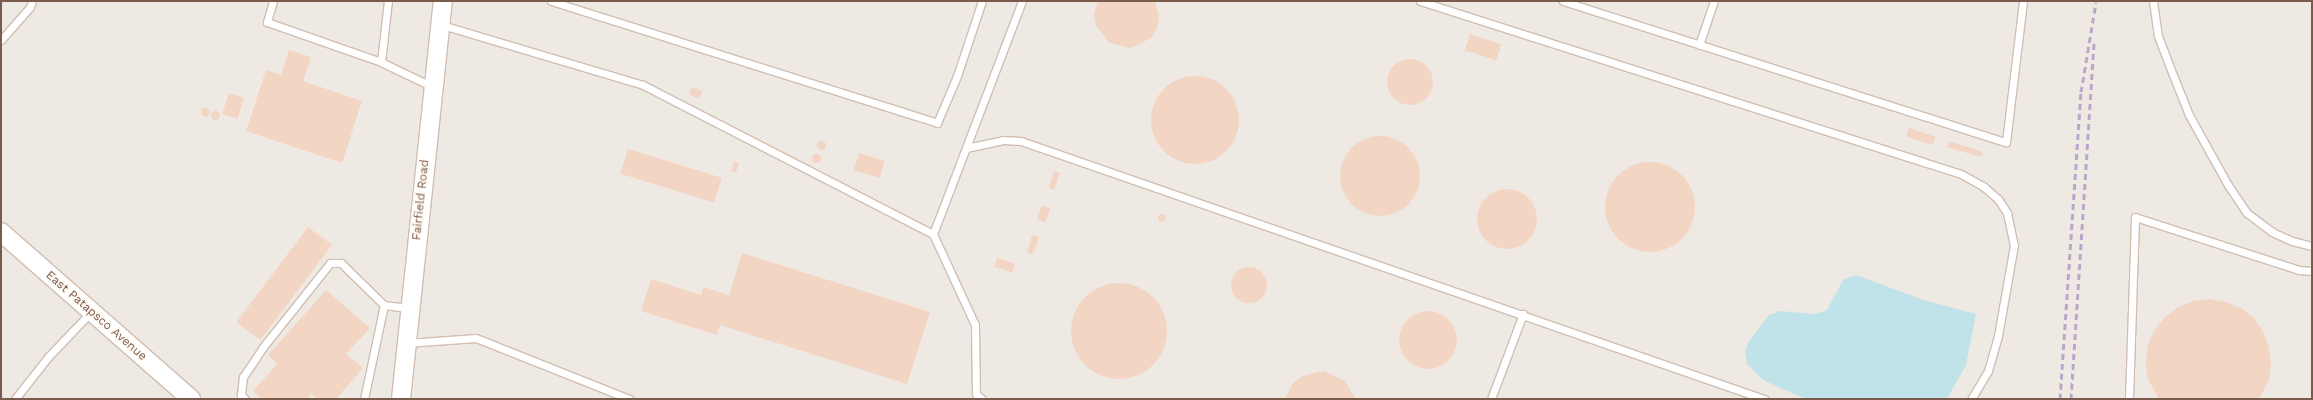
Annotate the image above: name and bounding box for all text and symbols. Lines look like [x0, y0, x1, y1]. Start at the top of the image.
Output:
street label: Fairfield Road [410, 159, 432, 241]
street label: East Patapsco Avenue [42, 268, 150, 364]

